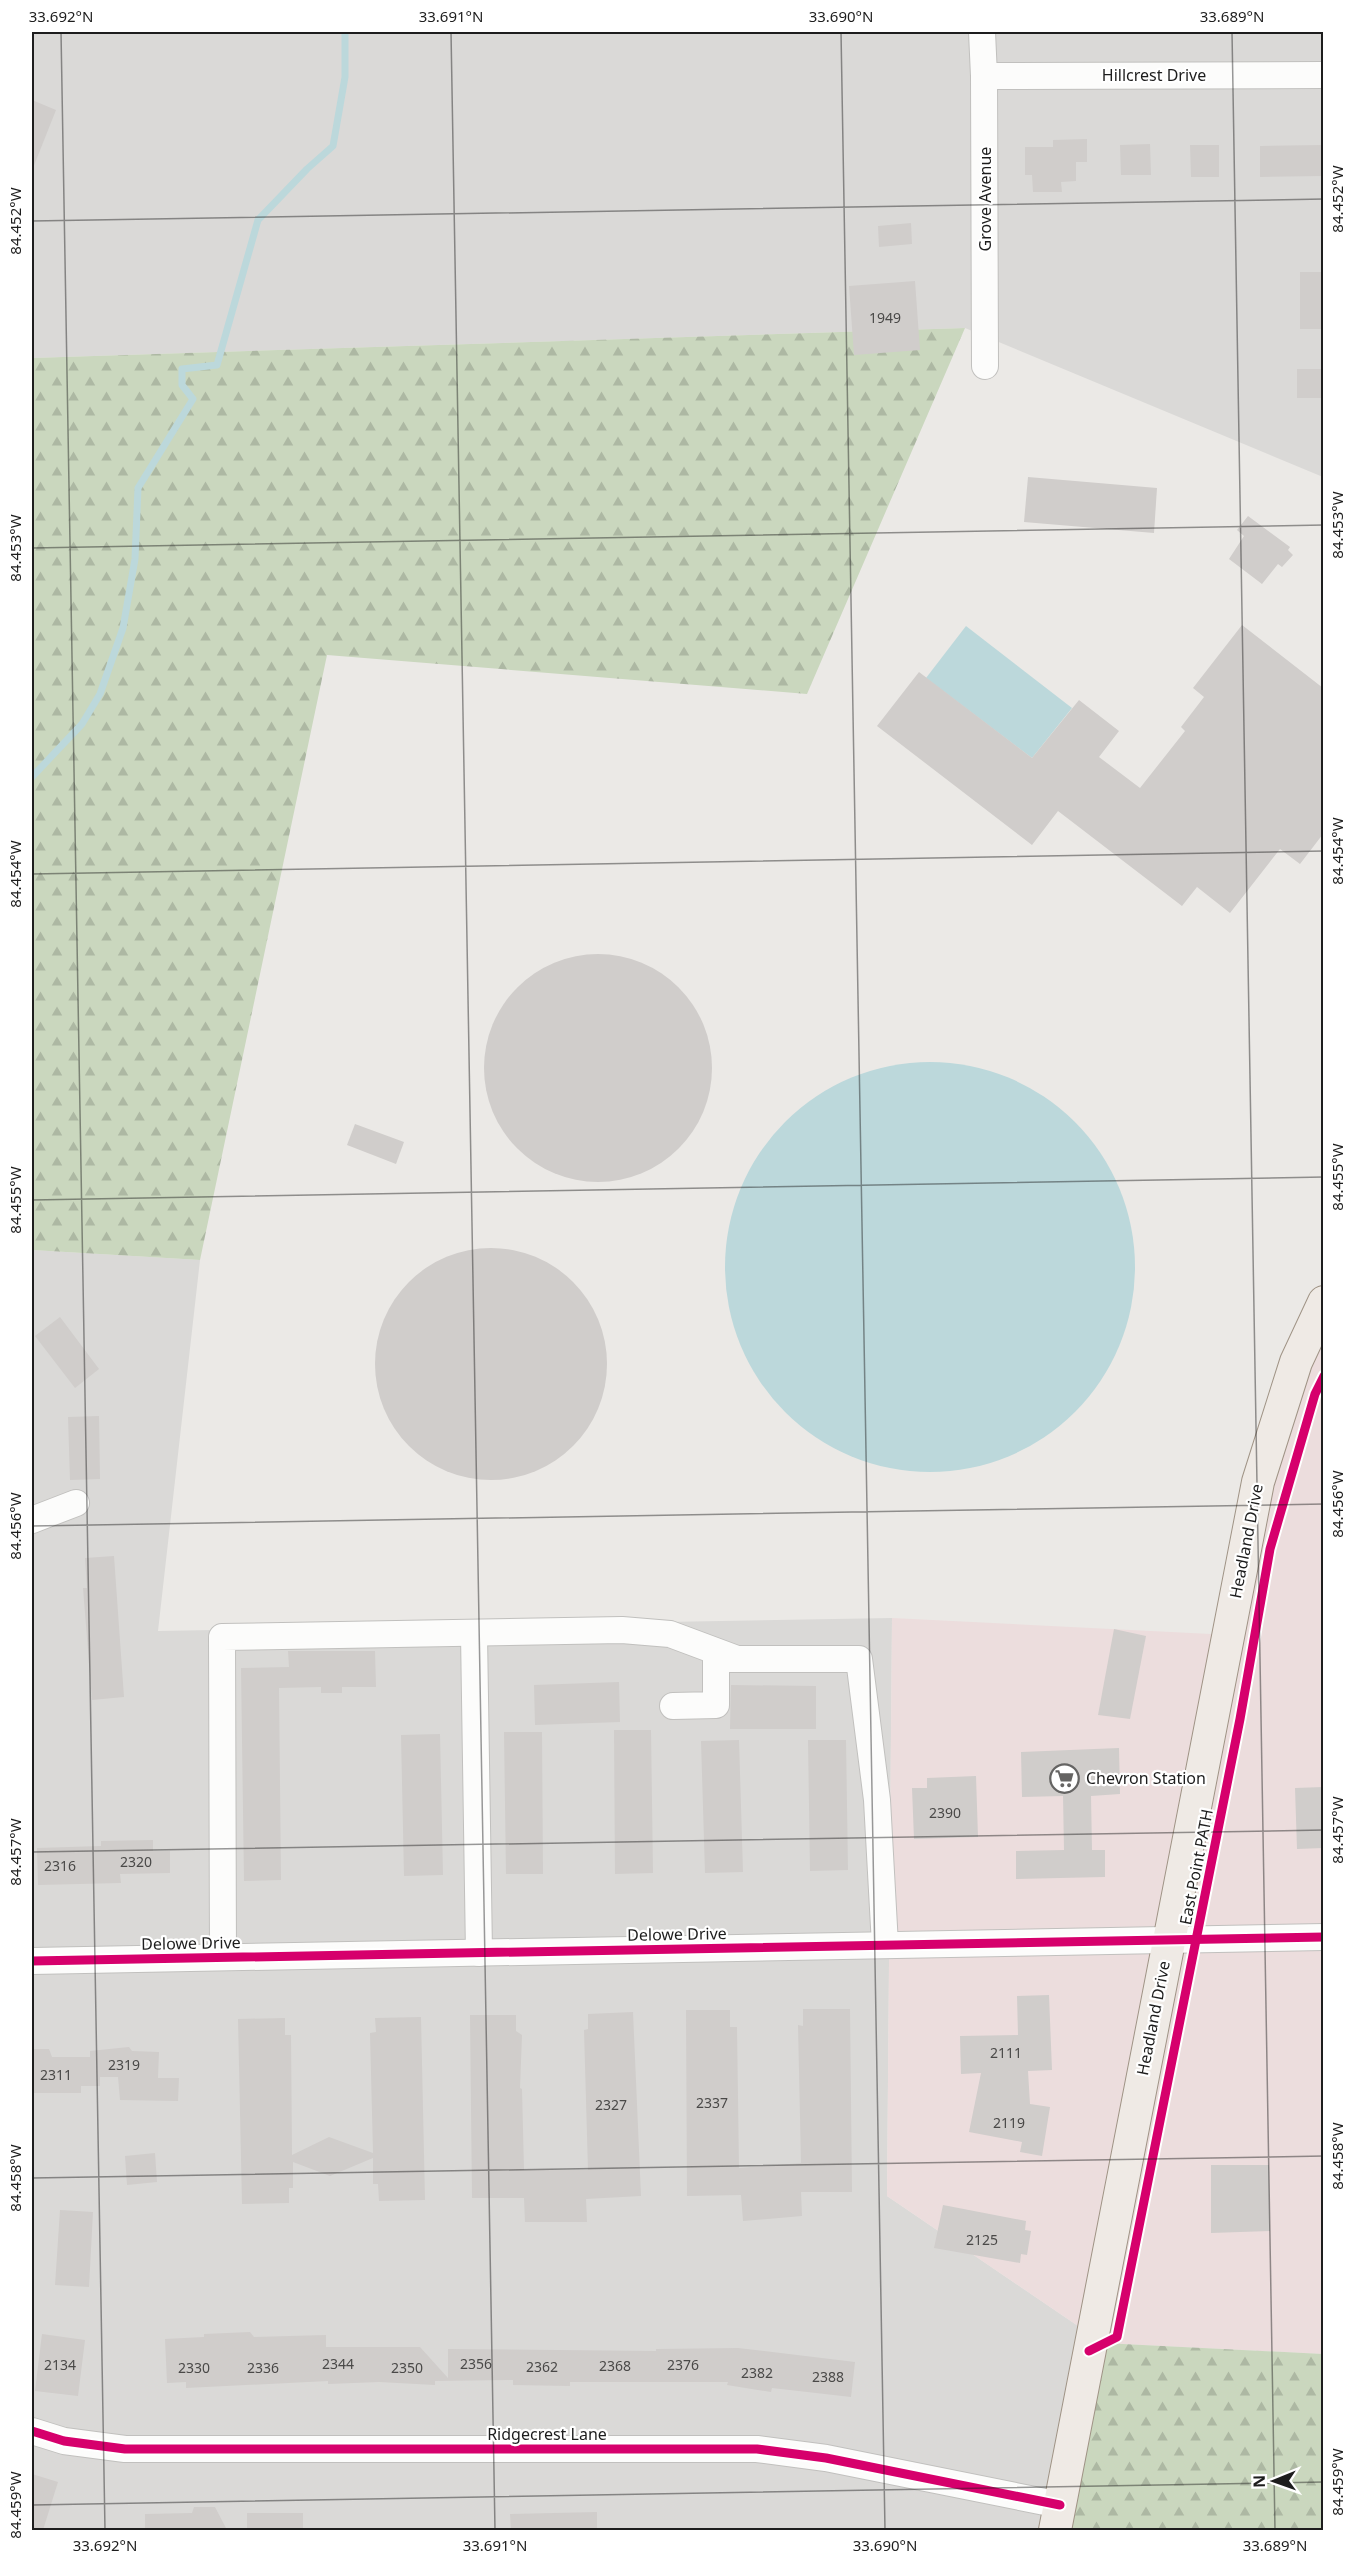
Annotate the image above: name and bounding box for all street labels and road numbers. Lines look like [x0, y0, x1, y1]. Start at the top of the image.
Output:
street label: Hillcrest Drive [1102, 64, 1206, 86]
street label: Grove Avenue [974, 147, 996, 251]
street label: Headland Drive [1224, 1482, 1268, 1600]
street label: East Point PATH [1174, 1807, 1218, 1927]
street label: Delowe Drive [627, 1922, 727, 1946]
street label: Delowe Drive [141, 1931, 241, 1955]
street label: Headland Drive [1131, 1959, 1175, 2077]
street label: Ridgecrest Lane [487, 2423, 607, 2445]

